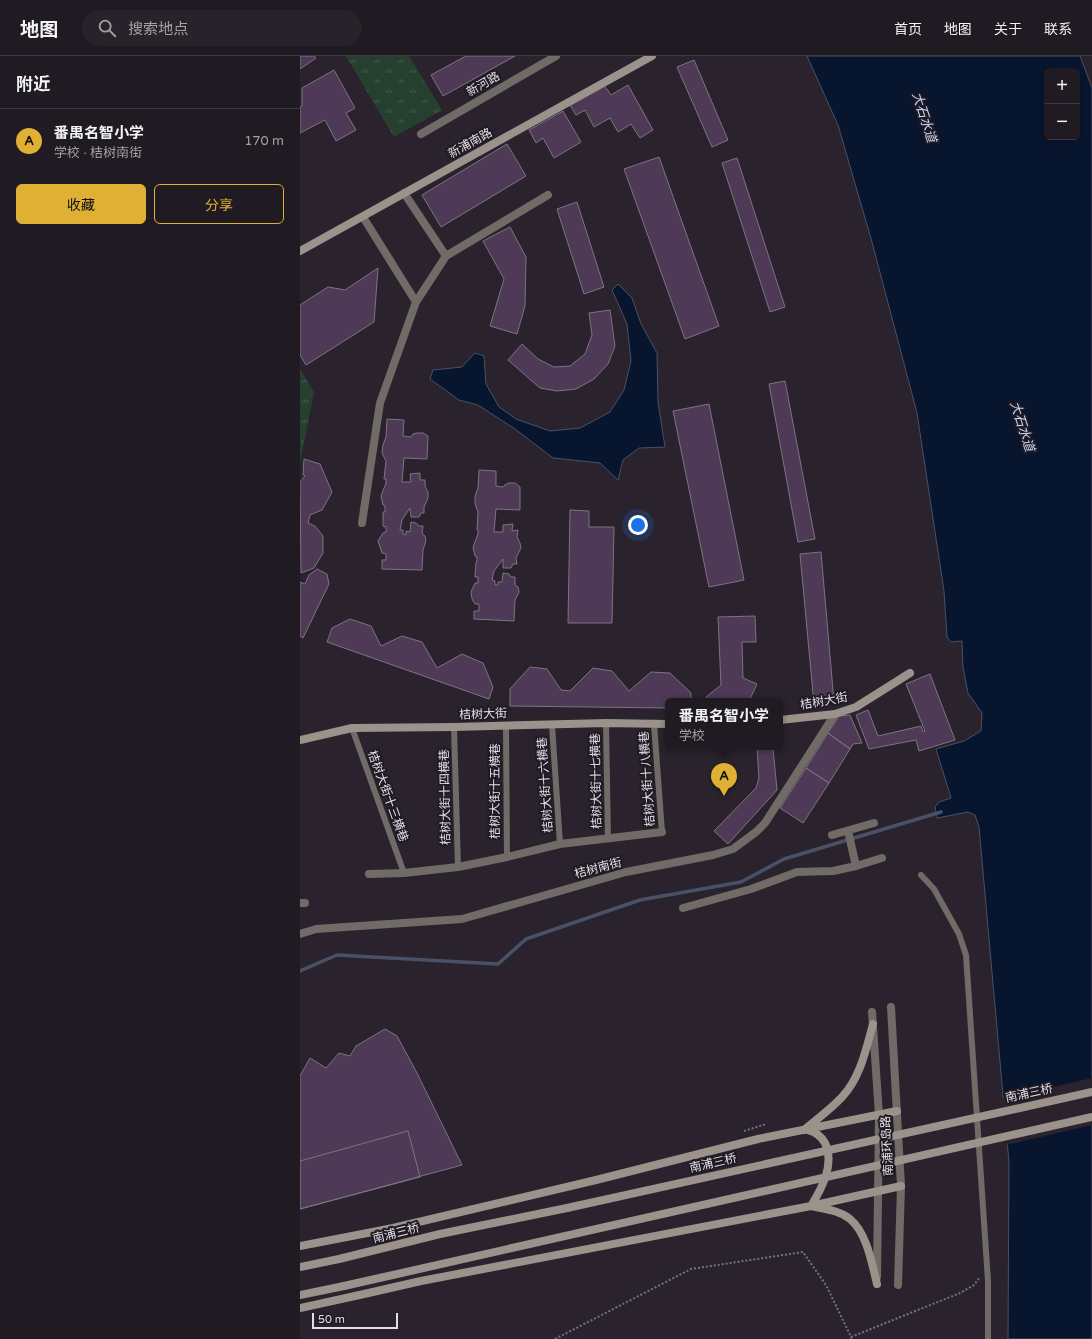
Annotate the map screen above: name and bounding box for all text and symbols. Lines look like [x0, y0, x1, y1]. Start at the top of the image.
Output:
search box [82, 10, 362, 46]
icon: search [96, 17, 118, 39]
text: 地图 [20, 19, 58, 41]
text: 搜索地点 [128, 20, 188, 38]
text: 首页 [894, 21, 922, 38]
text: 地图 [944, 21, 972, 38]
text: 关于 [994, 21, 1022, 38]
text: 联系 [1044, 21, 1072, 38]
map controls [1044, 68, 1080, 140]
button: + [1044, 68, 1080, 104]
street label: 新河路 [464, 69, 502, 99]
text: 附近 [16, 74, 50, 95]
water label: 大石水道 [908, 90, 940, 146]
button: − [1044, 104, 1080, 140]
text: 番禺名智小学 [54, 124, 144, 142]
street label: 新浦南路 [446, 125, 494, 161]
text: A [24, 133, 34, 149]
text: 170 m [244, 133, 284, 149]
text: 学校 · 桔树南街 [54, 145, 142, 161]
button: 收藏 [16, 184, 146, 224]
button: 分享 [154, 184, 284, 224]
water label: 大石水道 [1006, 399, 1038, 455]
your location [628, 515, 648, 535]
street label: 桔树大街 [799, 690, 849, 712]
popup [665, 698, 783, 750]
street label: 桔树大街 [459, 706, 507, 722]
text: 番禺名智小学 [679, 707, 769, 725]
text: 学校 [679, 728, 705, 744]
street label: 桔树大街十八横巷 [637, 731, 657, 827]
street label: 桔树大街十七横巷 [588, 733, 604, 829]
street label: 桔树大街十六横巷 [535, 737, 555, 833]
street label: 桔树大街十五横巷 [488, 743, 502, 839]
street label: 桔树大街十三横巷 [365, 748, 411, 844]
street label: 桔树大街十四横巷 [437, 749, 453, 845]
pin: A [711, 763, 737, 796]
street label: 桔树南街 [573, 855, 623, 881]
street label: 南浦三桥 [1004, 1081, 1054, 1105]
street label: 南浦环岛路 [878, 1116, 896, 1176]
street label: 南浦三桥 [688, 1151, 738, 1175]
street label: 南浦三桥 [371, 1220, 421, 1246]
scale bar [312, 1311, 398, 1330]
text: 50 m [318, 1313, 345, 1326]

